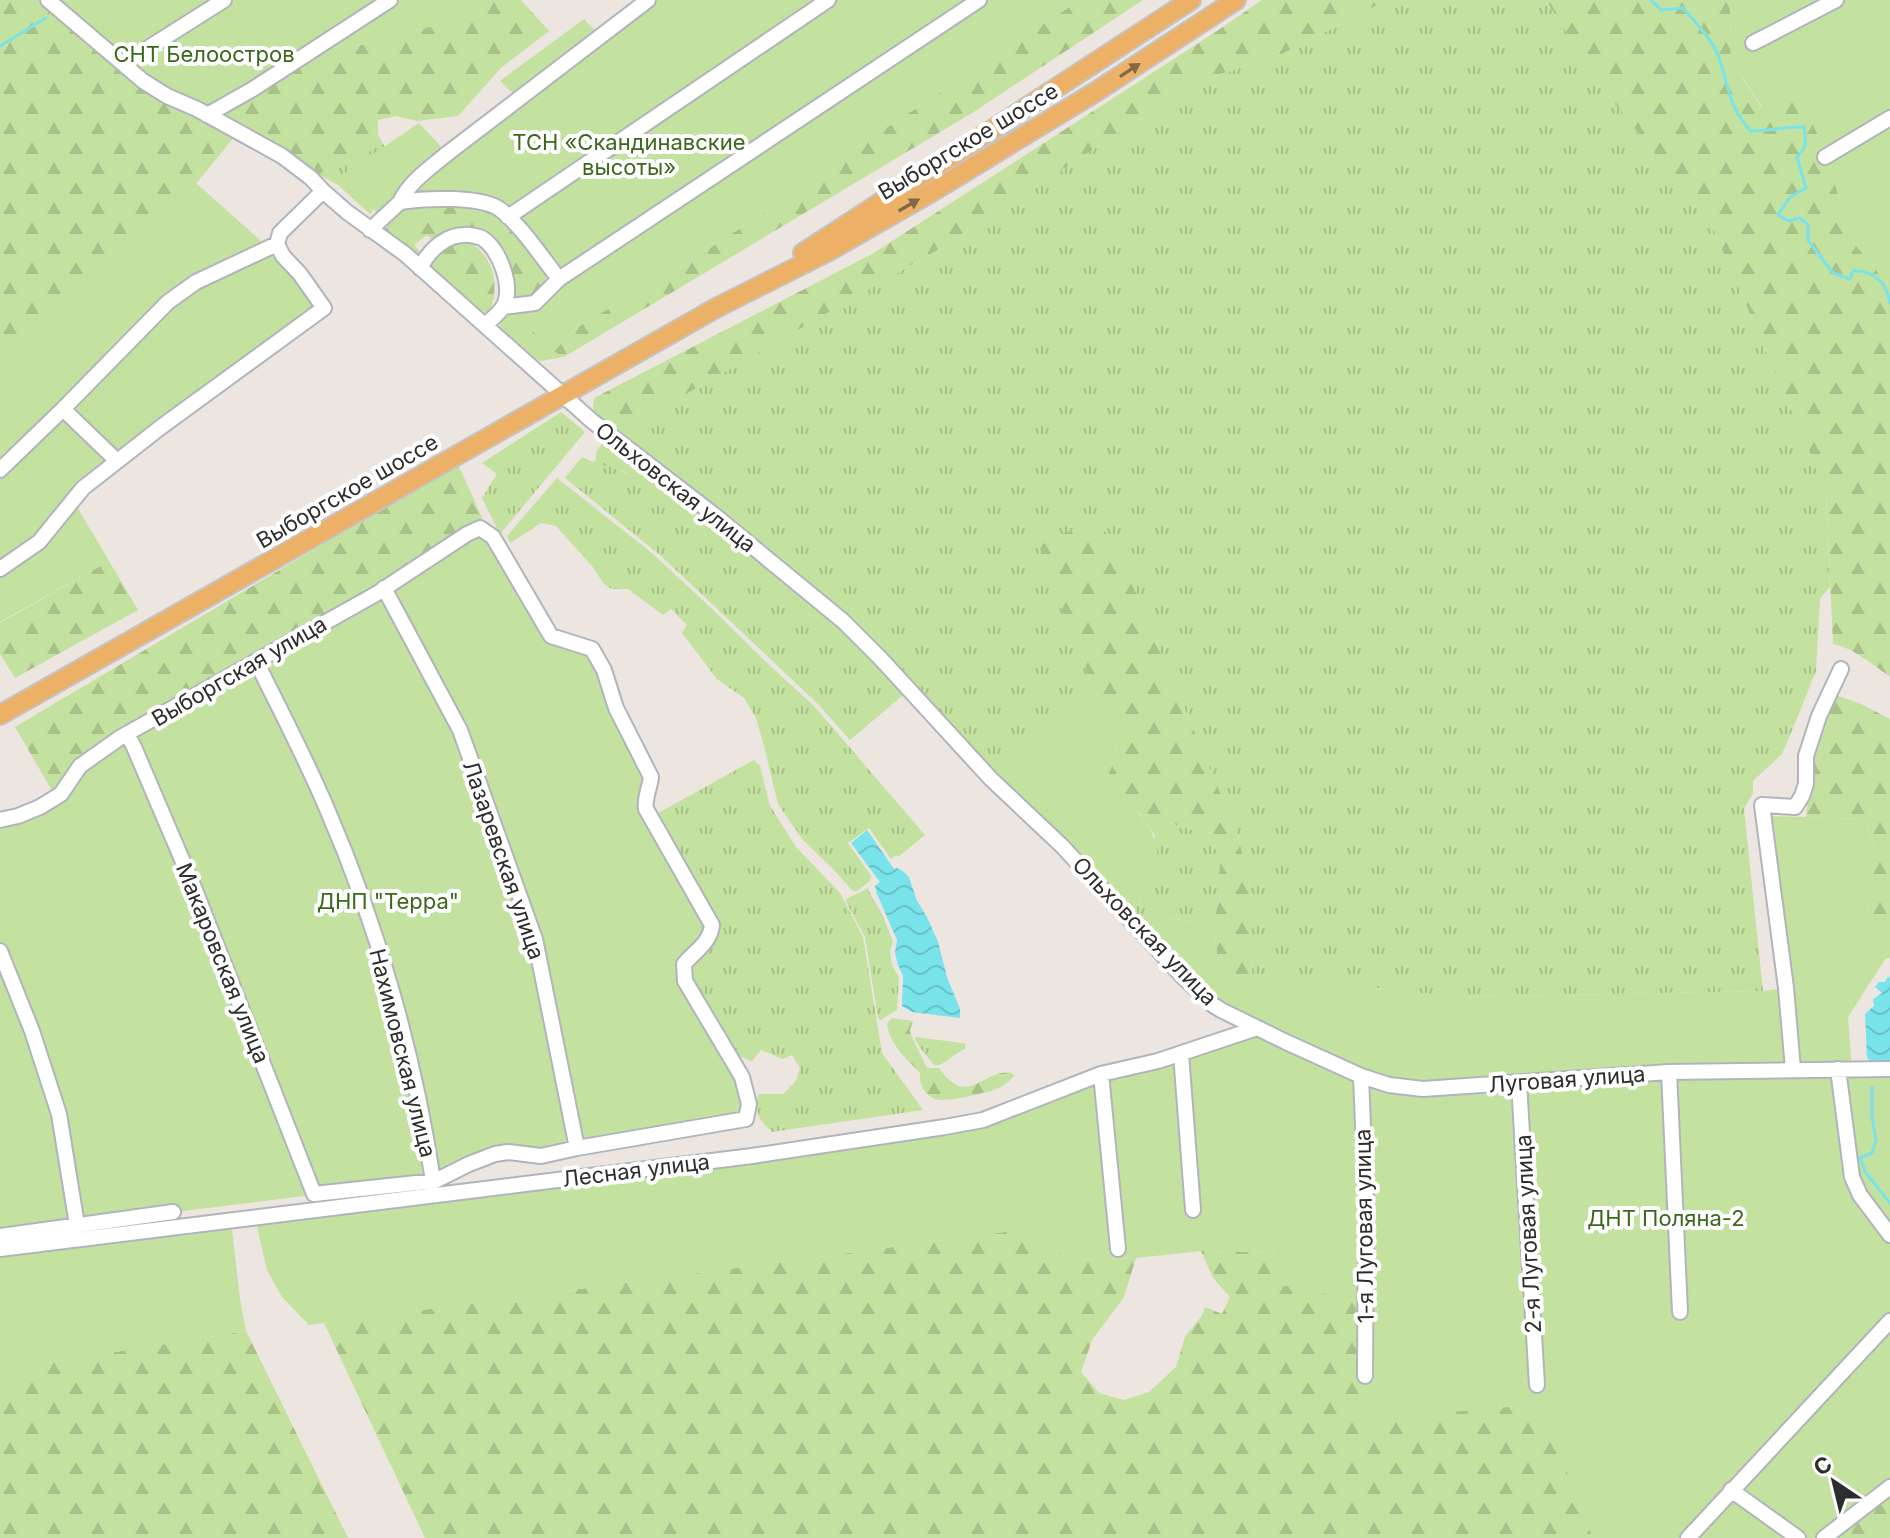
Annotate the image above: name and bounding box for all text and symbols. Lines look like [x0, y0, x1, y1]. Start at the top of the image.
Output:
park label: СНТ Белоостров [113, 41, 295, 67]
one-way arrow [1120, 62, 1141, 77]
street label: Выборгское шоссе [873, 77, 1063, 205]
park label: ТСН «Скандинавские высоты» [512, 129, 746, 180]
one-way arrow [897, 198, 920, 212]
street label: Ольховская улица [591, 416, 761, 558]
street label: Выборгское шоссе [252, 428, 442, 554]
street label: Выборгская улица [147, 610, 331, 732]
street label: Лазаревская улица [458, 757, 550, 963]
street label: Ольховская улица [1068, 851, 1222, 1011]
street label: Макаровская улица [171, 859, 275, 1067]
park label: ДНП "Терра" [317, 888, 459, 914]
street label: Нахимовская улица [364, 946, 442, 1160]
street label: Луговая улица [1488, 1061, 1646, 1097]
street label: 1-я Луговая улица [1349, 1129, 1379, 1323]
street label: 2-я Луговая улица [1510, 1134, 1546, 1334]
street label: Лесная улица [561, 1148, 711, 1192]
park label: ДНТ Поляна-2 [1587, 1205, 1745, 1231]
north arrow [1794, 1442, 1874, 1522]
text: С [1808, 1450, 1837, 1481]

